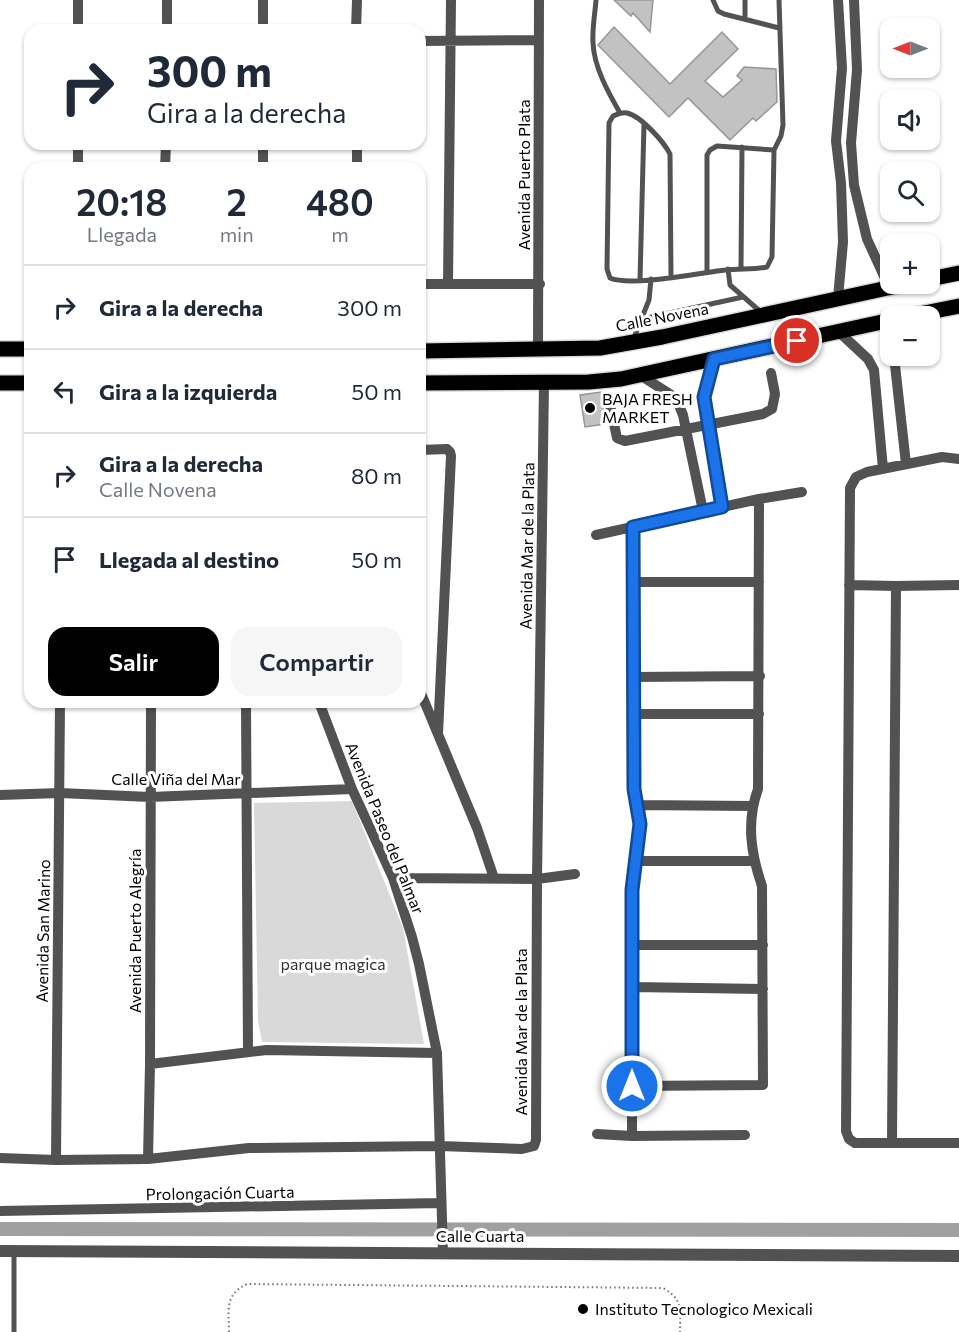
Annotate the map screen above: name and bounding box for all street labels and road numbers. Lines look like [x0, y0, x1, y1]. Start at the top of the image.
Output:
street label: Avenida Puerto Plata [514, 99, 533, 251]
street label: Calle Novena [614, 298, 710, 335]
street label: Avenida Mar de la Plata [516, 462, 537, 630]
street label: Avenida Paseo del Palmar [342, 739, 429, 917]
street label: Calle Viña del Mar [111, 769, 241, 788]
street label: Avenida Puerto Alegría [125, 849, 144, 1013]
street label: Avenida San Marino [32, 859, 53, 1003]
street label: Avenida Mar de la Plata [511, 948, 530, 1116]
street label: Prolongación Cuarta [145, 1182, 295, 1203]
street label: Calle Cuarta [436, 1226, 524, 1245]

